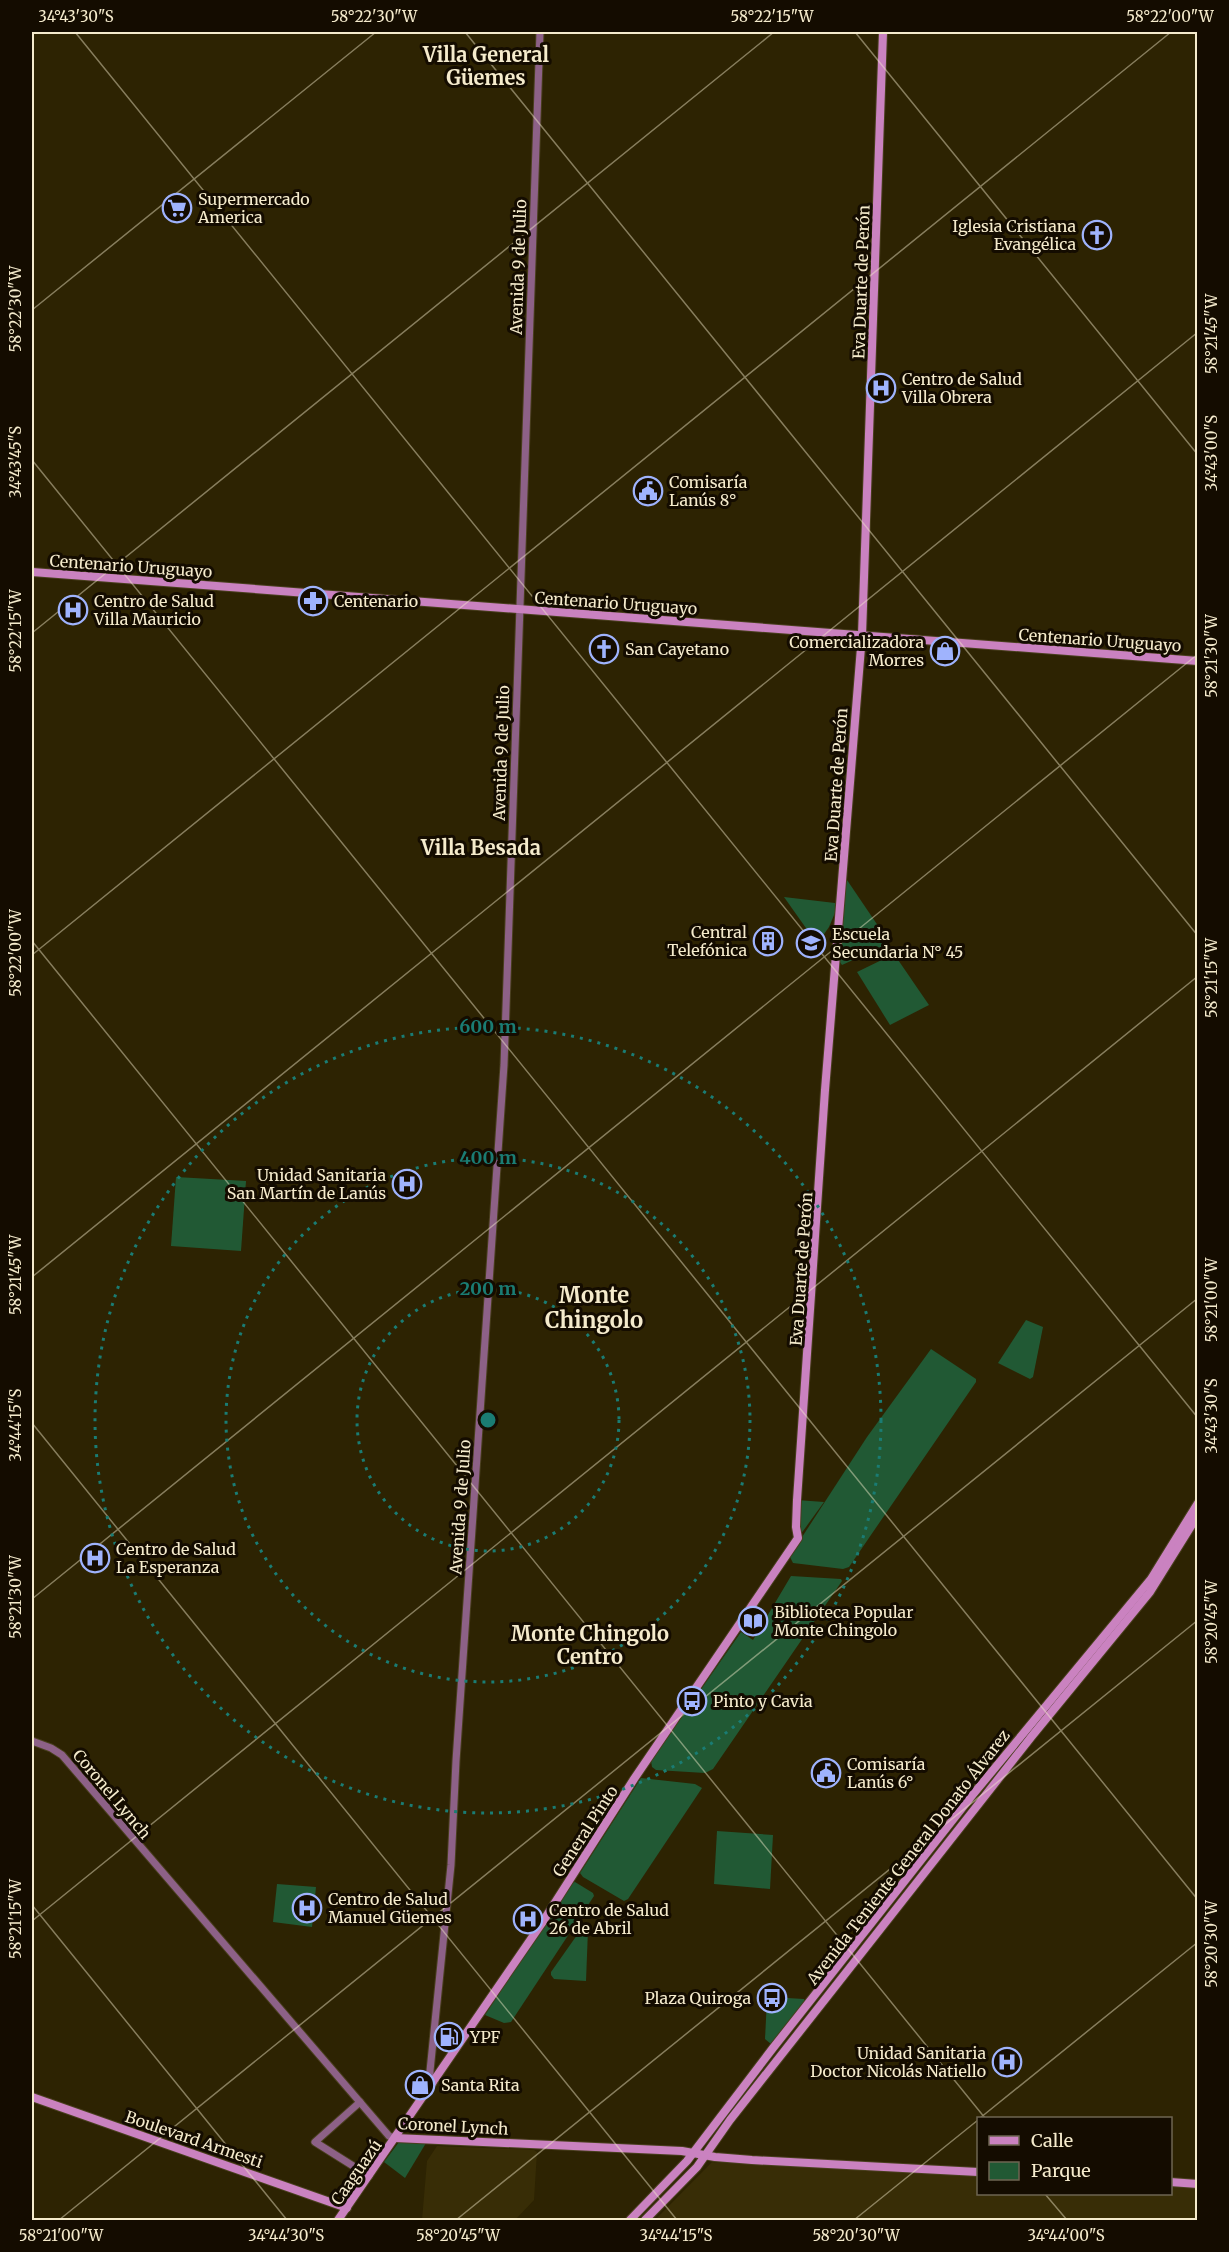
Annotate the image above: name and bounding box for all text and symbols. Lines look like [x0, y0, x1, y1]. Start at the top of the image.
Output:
text: 34°43'30"S [38, 7, 114, 26]
text: 58°22'30"W [331, 7, 418, 26]
text: 58°22'15"W [731, 7, 814, 26]
text: 58°22'00"W [1126, 7, 1215, 26]
district label: Villa General Güemes [422, 42, 550, 90]
place label: Supermercado America [197, 189, 310, 227]
supermarket icon: Supermercado America [161, 192, 193, 224]
street label: Avenida 9 de Julio [506, 199, 530, 336]
street label: Eva Duarte de Perón [848, 204, 874, 359]
place label: Iglesia Cristiana Evangélica [952, 216, 1076, 254]
church icon: Iglesia Cristiana Evangélica [1081, 219, 1113, 251]
text: 58°22'30"W [6, 265, 25, 352]
text: 58°21'45"W [1202, 293, 1221, 374]
place label: Centro de Salud Villa Obrera [901, 369, 1022, 407]
hospital icon: Centro de Salud Villa Obrera [865, 372, 897, 404]
text: 34°43'00"S [1202, 415, 1221, 491]
text: 34°43'45"S [6, 426, 25, 498]
place label: Comisaría Lanús 8° [669, 472, 748, 510]
public building icon: Comisaría Lanús 8° [632, 475, 664, 507]
street label: Centenario Uruguayo [49, 550, 213, 582]
pharmacy icon: Centenario [297, 585, 329, 617]
street label: Centenario Uruguayo [534, 587, 698, 619]
text: 58°22'15"W [6, 589, 25, 672]
place label: Centro de Salud Villa Mauricio [93, 591, 214, 629]
place label: Centenario [334, 591, 418, 611]
hospital icon: Centro de Salud Villa Mauricio [57, 594, 89, 626]
text: 58°21'30"W [1202, 613, 1221, 698]
street label: Centenario Uruguayo [1018, 624, 1182, 656]
place label: Comercializadora Morres [789, 632, 924, 670]
church icon: San Cayetano [588, 633, 620, 665]
shop icon: Comercializadora Morres [929, 635, 961, 667]
place label: San Cayetano [625, 639, 729, 659]
street label: Avenida 9 de Julio [489, 685, 513, 822]
street label: Eva Duarte de Perón [821, 707, 851, 863]
district label: Villa Besada [420, 835, 541, 860]
text: 58°22'00"W [6, 908, 25, 997]
place label: Central Telefónica [667, 922, 747, 960]
place label: Escuela Secundaria N° 45 [832, 924, 963, 962]
building icon: Central Telefónica [752, 925, 784, 957]
school or university icon: Escuela Secundaria N° 45 [795, 927, 827, 959]
text: 58°21'15"W [1202, 937, 1221, 1018]
text: 600 m [459, 1015, 517, 1038]
text: 400 m [459, 1146, 517, 1169]
place label: Unidad Sanitaria San Martín de Lanús [227, 1165, 386, 1203]
hospital icon: Unidad Sanitaria San Martín de Lanús [391, 1168, 423, 1200]
street label: Eva Duarte de Perón [786, 1191, 816, 1347]
text: 58°21'45"W [6, 1234, 25, 1315]
text: 58°21'00"W [1202, 1257, 1221, 1342]
text: 200 m [460, 1277, 516, 1300]
district label: Monte Chingolo [545, 1281, 643, 1334]
text: 34°43'30"S [1202, 1378, 1221, 1454]
text: 34°44'15"S [6, 1389, 25, 1461]
centre of rings [478, 1410, 498, 1430]
street label: Avenida 9 de Julio [445, 1439, 475, 1576]
place label: Centro de Salud La Esperanza [116, 1539, 236, 1577]
hospital icon: Centro de Salud La Esperanza [79, 1542, 111, 1574]
text: 58°21'30"W [6, 1554, 25, 1639]
text: 58°20'45"W [1202, 1579, 1221, 1664]
place label: Biblioteca Popular Monte Chingolo [774, 1602, 913, 1640]
library icon: Biblioteca Popular Monte Chingolo [737, 1605, 769, 1637]
district label: Monte Chingolo Centro [511, 1621, 669, 1669]
bus stop icon: Pinto y Cavia [676, 1685, 708, 1717]
place label: Pinto y Cavia [713, 1691, 813, 1711]
street label: Avenida Teniente General Donato Álvarez [802, 1725, 1014, 1989]
street label: Coronel Lynch [69, 1745, 156, 1843]
place label: Comisaría Lanús 6° [847, 1754, 926, 1792]
public building icon: Comisaría Lanús 6° [810, 1757, 842, 1789]
street label: General Pinto [548, 1782, 622, 1880]
text: 58°21'15"W [6, 1878, 25, 1959]
place label: Centro de Salud Manuel Güemes [328, 1889, 452, 1927]
hospital icon: Centro de Salud Manuel Güemes [291, 1892, 323, 1924]
text: 58°20'30"W [1202, 1899, 1221, 1988]
place label: Centro de Salud 26 de Abril [549, 1900, 669, 1938]
hospital icon: Centro de Salud 26 de Abril [512, 1903, 544, 1935]
bus stop icon: Plaza Quiroga [756, 1982, 788, 2014]
place label: Plaza Quiroga [645, 1988, 751, 2008]
fuel station icon: YPF [433, 2021, 465, 2053]
place label: YPF [469, 2027, 500, 2047]
place label: Unidad Sanitaria Doctor Nicolás Natiello [810, 2043, 986, 2081]
hospital icon: Unidad Sanitaria Doctor Nicolás Natiello [991, 2046, 1023, 2078]
shop icon: Santa Rita [404, 2069, 436, 2101]
place label: Santa Rita [441, 2075, 520, 2095]
street label: Boulevard Armesti [123, 2106, 265, 2172]
street label: Coronel Lynch [397, 2113, 509, 2139]
legend [977, 2117, 1172, 2195]
text: Calle [1031, 2129, 1073, 2152]
street label: Caaguazú [326, 2136, 386, 2208]
text: Parque [1031, 2159, 1091, 2182]
text: 58°21'00"W [19, 2226, 104, 2245]
text: 34°44'30"S [248, 2226, 324, 2245]
text: 58°20'45"W [416, 2226, 501, 2245]
text: 34°44'15"S [640, 2226, 712, 2245]
text: 58°20'30"W [812, 2226, 901, 2245]
text: 34°44'00"S [1027, 2226, 1105, 2245]

